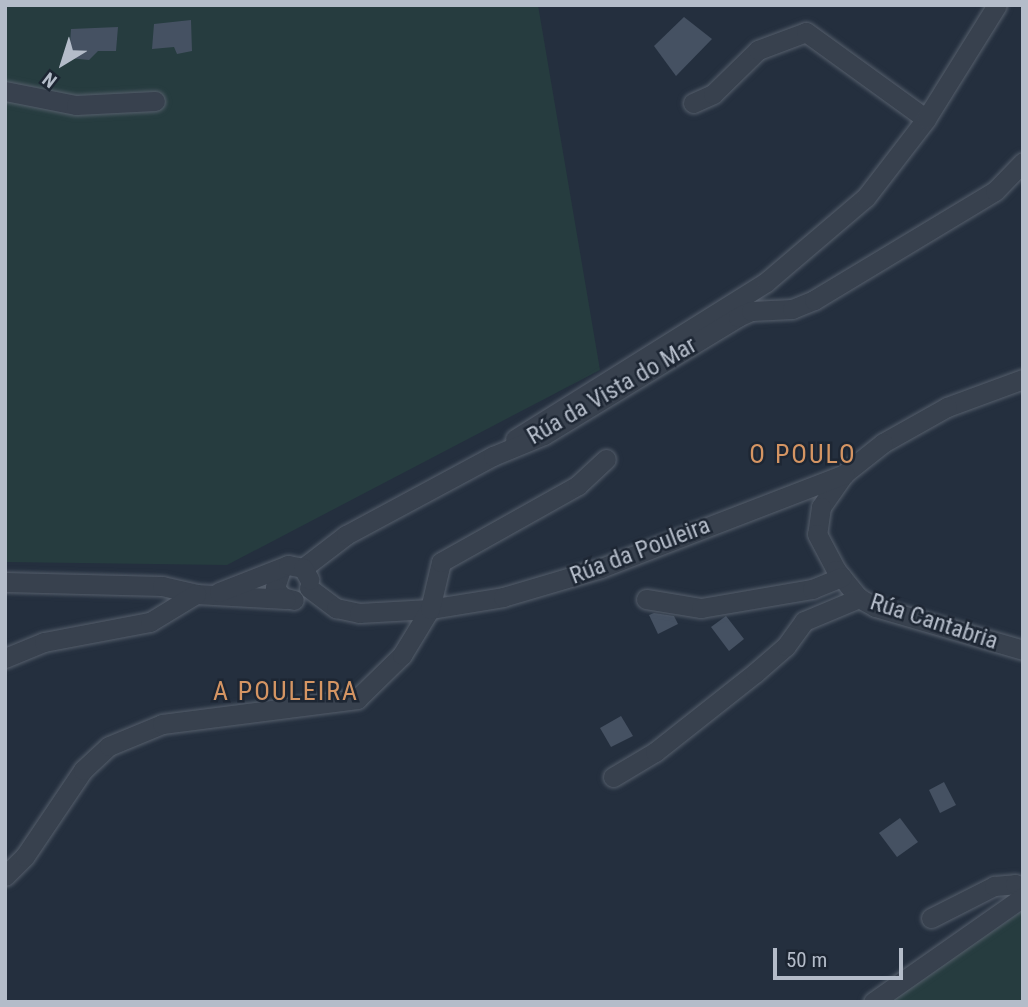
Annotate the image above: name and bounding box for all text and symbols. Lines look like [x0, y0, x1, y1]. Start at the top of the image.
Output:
north arrow [28, 28, 98, 98]
text: N [38, 67, 61, 93]
street label: Rúa da Vista do Mar [522, 331, 702, 451]
district label: O POULO [750, 439, 856, 471]
street label: Rúa da Pouleira [566, 511, 714, 591]
street label: Rúa Cantabria [866, 588, 1002, 656]
district label: A POULEIRA [214, 676, 358, 708]
scale bar [776, 934, 906, 978]
text: 50 m [786, 948, 827, 972]

